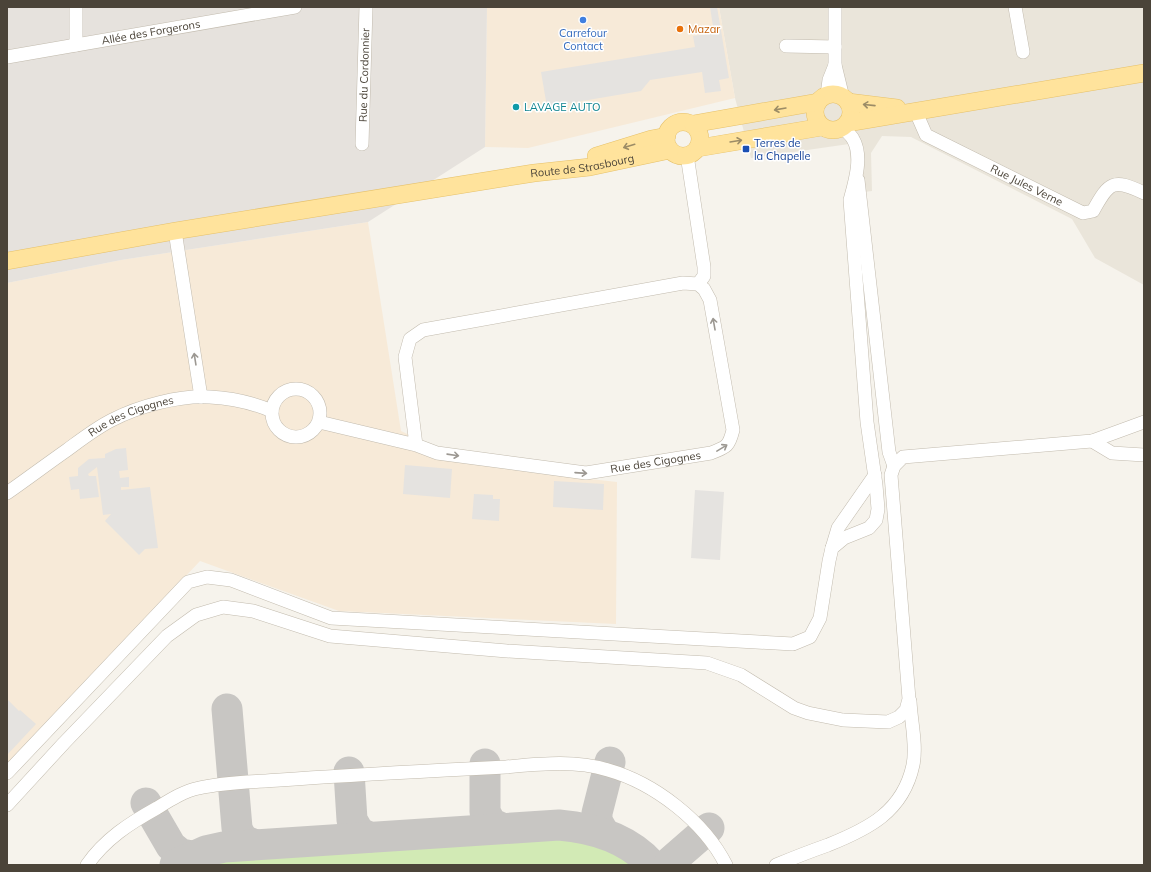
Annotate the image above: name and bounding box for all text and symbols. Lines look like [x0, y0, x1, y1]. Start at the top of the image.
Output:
marker: Carrefour Contact [578, 15, 588, 25]
street label: Allée des Forgerons [100, 17, 201, 47]
place label: Mazar [688, 22, 720, 36]
marker: Mazar [675, 24, 685, 34]
place label: Carrefour Contact [559, 26, 607, 53]
street label: Rue du Cordonnier [356, 28, 372, 122]
place label: LAVAGE AUTO [524, 100, 600, 114]
one-way arrow [863, 101, 876, 108]
marker: LAVAGE AUTO [511, 102, 521, 112]
one-way arrow [774, 105, 787, 113]
place label: Terres de la Chapelle [754, 136, 810, 163]
one-way arrow [729, 137, 742, 145]
one-way arrow [623, 143, 636, 150]
marker: Terres de la Chapelle [741, 144, 751, 154]
street label: Route de Strasbourg [530, 151, 635, 180]
street label: Rue Jules Verne [988, 161, 1065, 209]
one-way arrow [710, 318, 718, 331]
one-way arrow [191, 352, 199, 365]
street label: Rue des Cigognes [85, 393, 175, 440]
one-way arrow [716, 443, 728, 451]
street label: Rue des Cigognes [609, 448, 702, 476]
one-way arrow [446, 451, 459, 459]
one-way arrow [575, 469, 588, 476]

